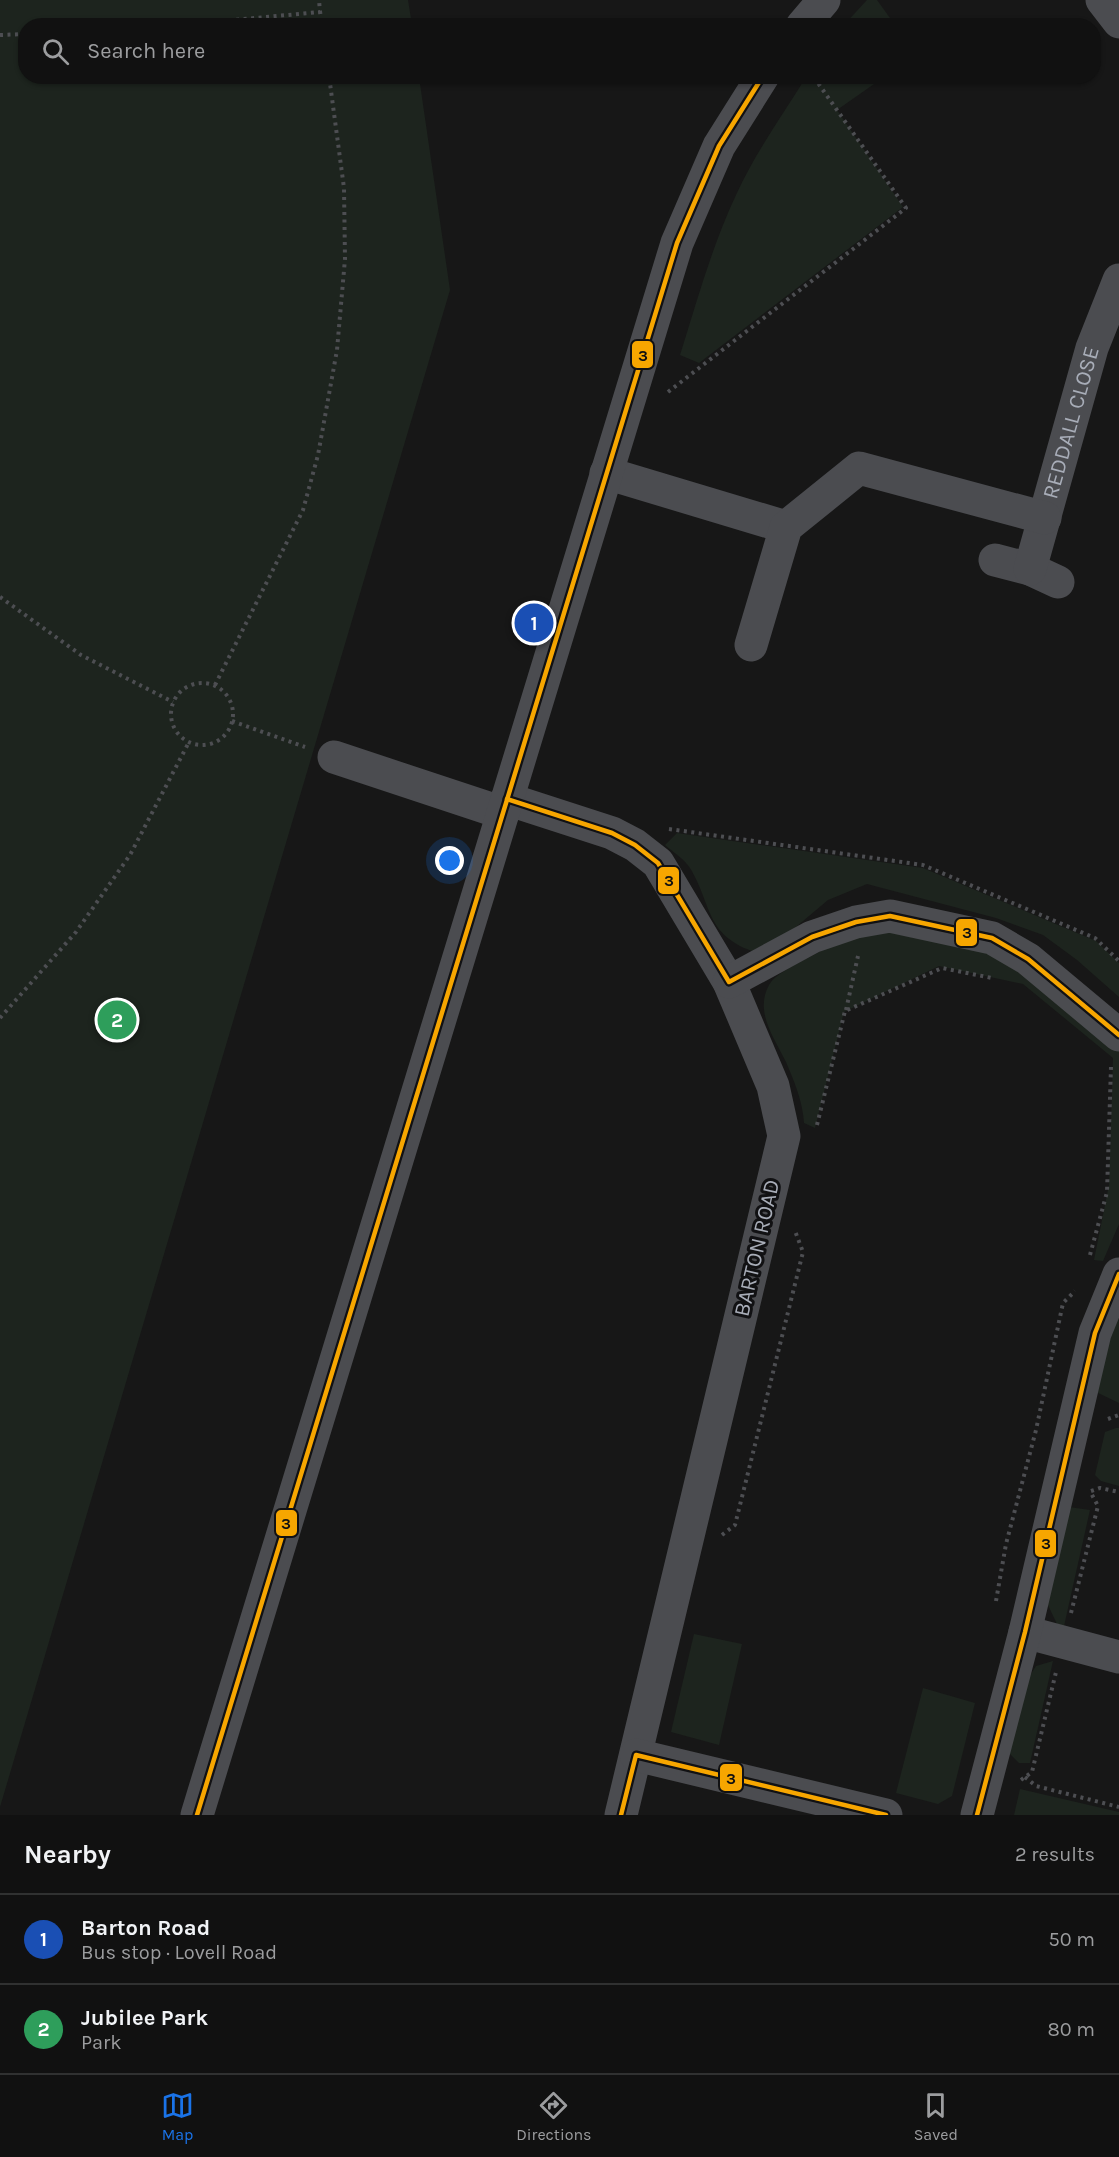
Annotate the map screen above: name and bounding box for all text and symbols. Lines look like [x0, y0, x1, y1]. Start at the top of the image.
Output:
search box [18, 18, 1101, 84]
icon: search [39, 35, 72, 68]
text: Search here [87, 38, 205, 64]
line badge: 3 [631, 340, 654, 369]
street label: REDDALL CLOSE [1037, 344, 1105, 502]
text: 3 [638, 346, 648, 365]
pin: 1 [514, 600, 554, 646]
your location [435, 846, 464, 875]
line badge: 3 [657, 866, 680, 895]
text: 3 [664, 871, 674, 890]
line badge: 3 [955, 918, 978, 947]
text: 3 [962, 923, 972, 942]
pin: 2 [98, 998, 136, 1042]
street label: BARTON ROAD [729, 1177, 785, 1319]
line badge: 3 [275, 1509, 298, 1537]
text: 3 [281, 1514, 291, 1533]
line badge: 3 [1034, 1529, 1057, 1558]
text: 3 [1041, 1534, 1051, 1553]
line badge: 3 [719, 1763, 743, 1792]
text: 3 [726, 1769, 736, 1788]
text: Nearby [24, 1839, 111, 1870]
text: 2 results [1015, 1843, 1095, 1866]
text: Barton Road [81, 1915, 210, 1941]
text: 1 [40, 1928, 47, 1951]
text: 50 m [1048, 1928, 1095, 1951]
text: Bus stop · Lovell Road [81, 1941, 277, 1964]
text: Jubilee Park [81, 2005, 208, 2031]
text: 2 [37, 2018, 50, 2041]
text: 80 m [1047, 2018, 1095, 2041]
text: Park [81, 2031, 122, 2054]
tab: Map [161, 2089, 194, 2144]
tab: Directions [516, 2089, 591, 2144]
tab: Saved [914, 2089, 958, 2144]

